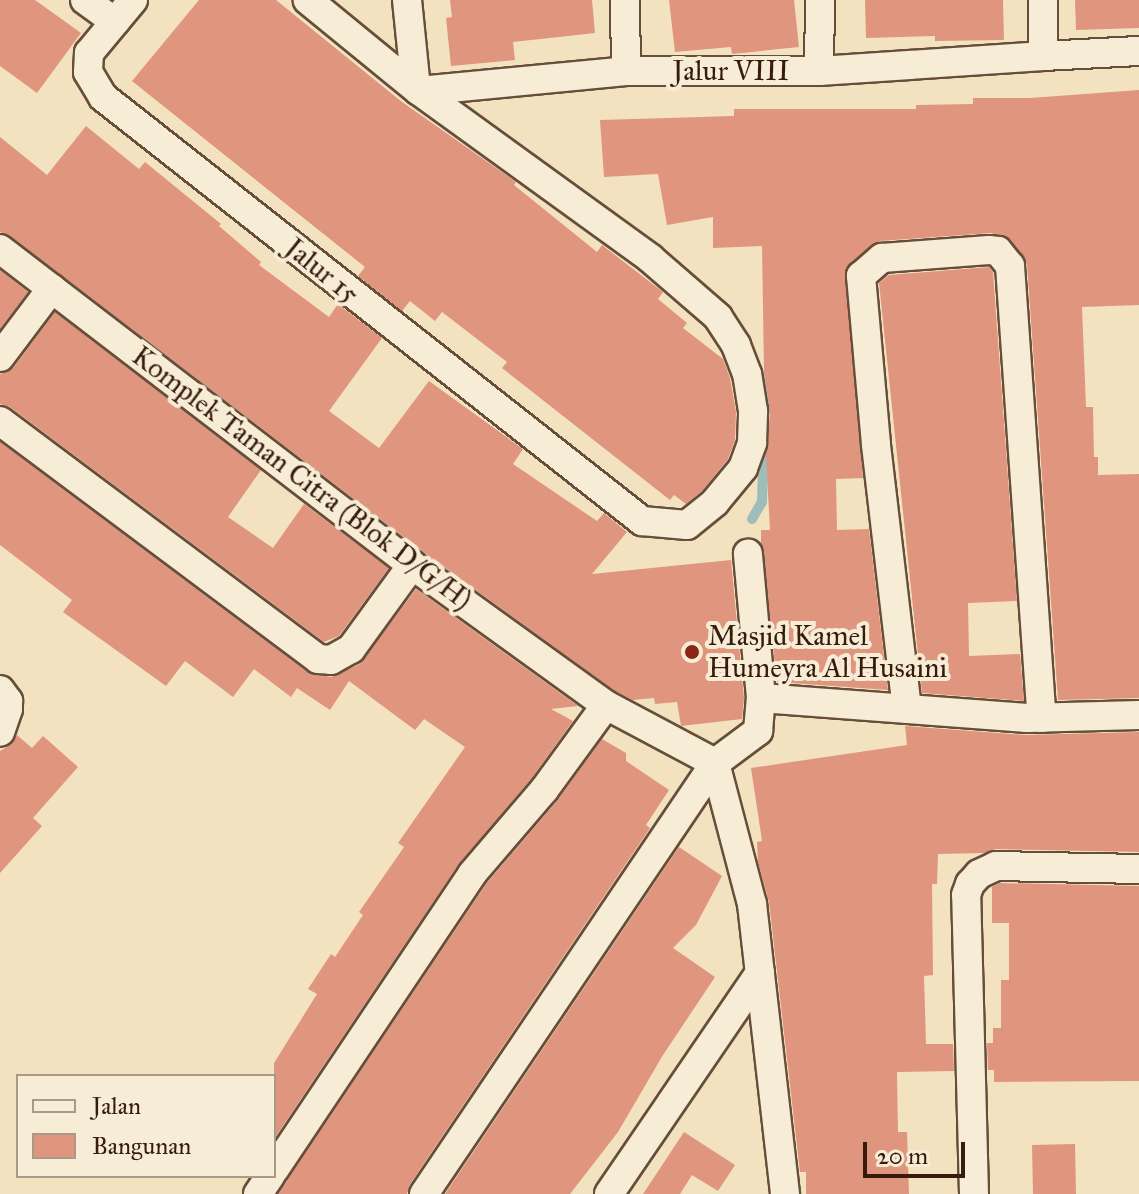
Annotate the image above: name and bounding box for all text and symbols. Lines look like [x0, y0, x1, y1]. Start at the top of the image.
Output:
street label: Jalur VIII [673, 54, 789, 88]
street label: Jalur 15 [278, 231, 366, 311]
street label: Komplek Taman Citra (Blok D/G/H) [125, 339, 479, 617]
place label: Masjid Kamel Humeyra Al Husaini [708, 619, 947, 685]
marker: Masjid Kamel Humeyra Al Husaini [683, 643, 701, 661]
legend [16, 1074, 276, 1178]
text: Jalan [92, 1091, 141, 1121]
scale bar [867, 1126, 969, 1176]
text: Bangunan [92, 1131, 191, 1161]
text: 20 m [877, 1141, 928, 1171]

